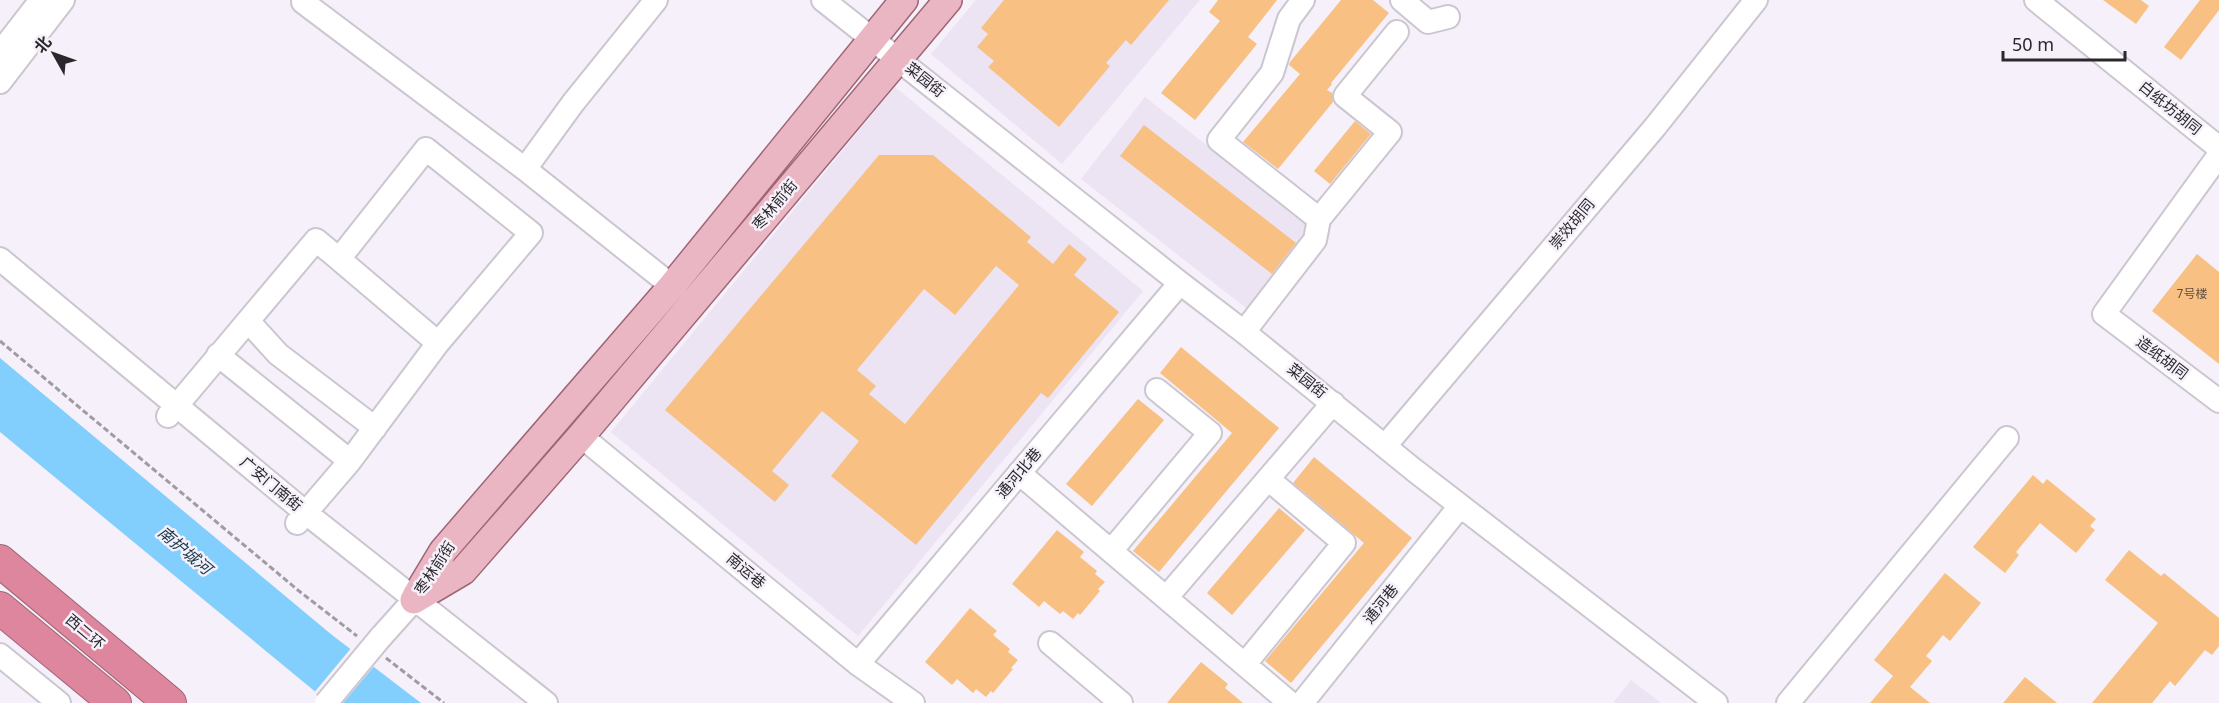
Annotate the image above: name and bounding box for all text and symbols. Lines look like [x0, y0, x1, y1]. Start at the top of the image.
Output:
north arrow [24, 24, 84, 84]
scale bar [2003, 24, 2124, 62]
text: 北 [29, 31, 56, 58]
text: 50 m [2012, 32, 2054, 56]
street label: 菜园街 [902, 57, 949, 101]
street label: 白纸坊胡同 [2135, 76, 2206, 139]
street label: 枣林前街 [747, 175, 801, 234]
street label: 崇效胡同 [1544, 194, 1598, 253]
house number: 7号楼 [2177, 285, 2207, 302]
street label: 造纸胡同 [2133, 331, 2193, 383]
street label: 菜园街 [1284, 358, 1331, 402]
street label: 通河北巷 [991, 443, 1045, 502]
street label: 广安门南街 [236, 451, 307, 515]
water label: 南护城河 [153, 521, 219, 581]
street label: 枣林前街 [409, 537, 459, 598]
street label: 南运巷 [723, 548, 770, 592]
street label: 通河巷 [1358, 580, 1402, 627]
street label: 西二环 [62, 609, 109, 653]

